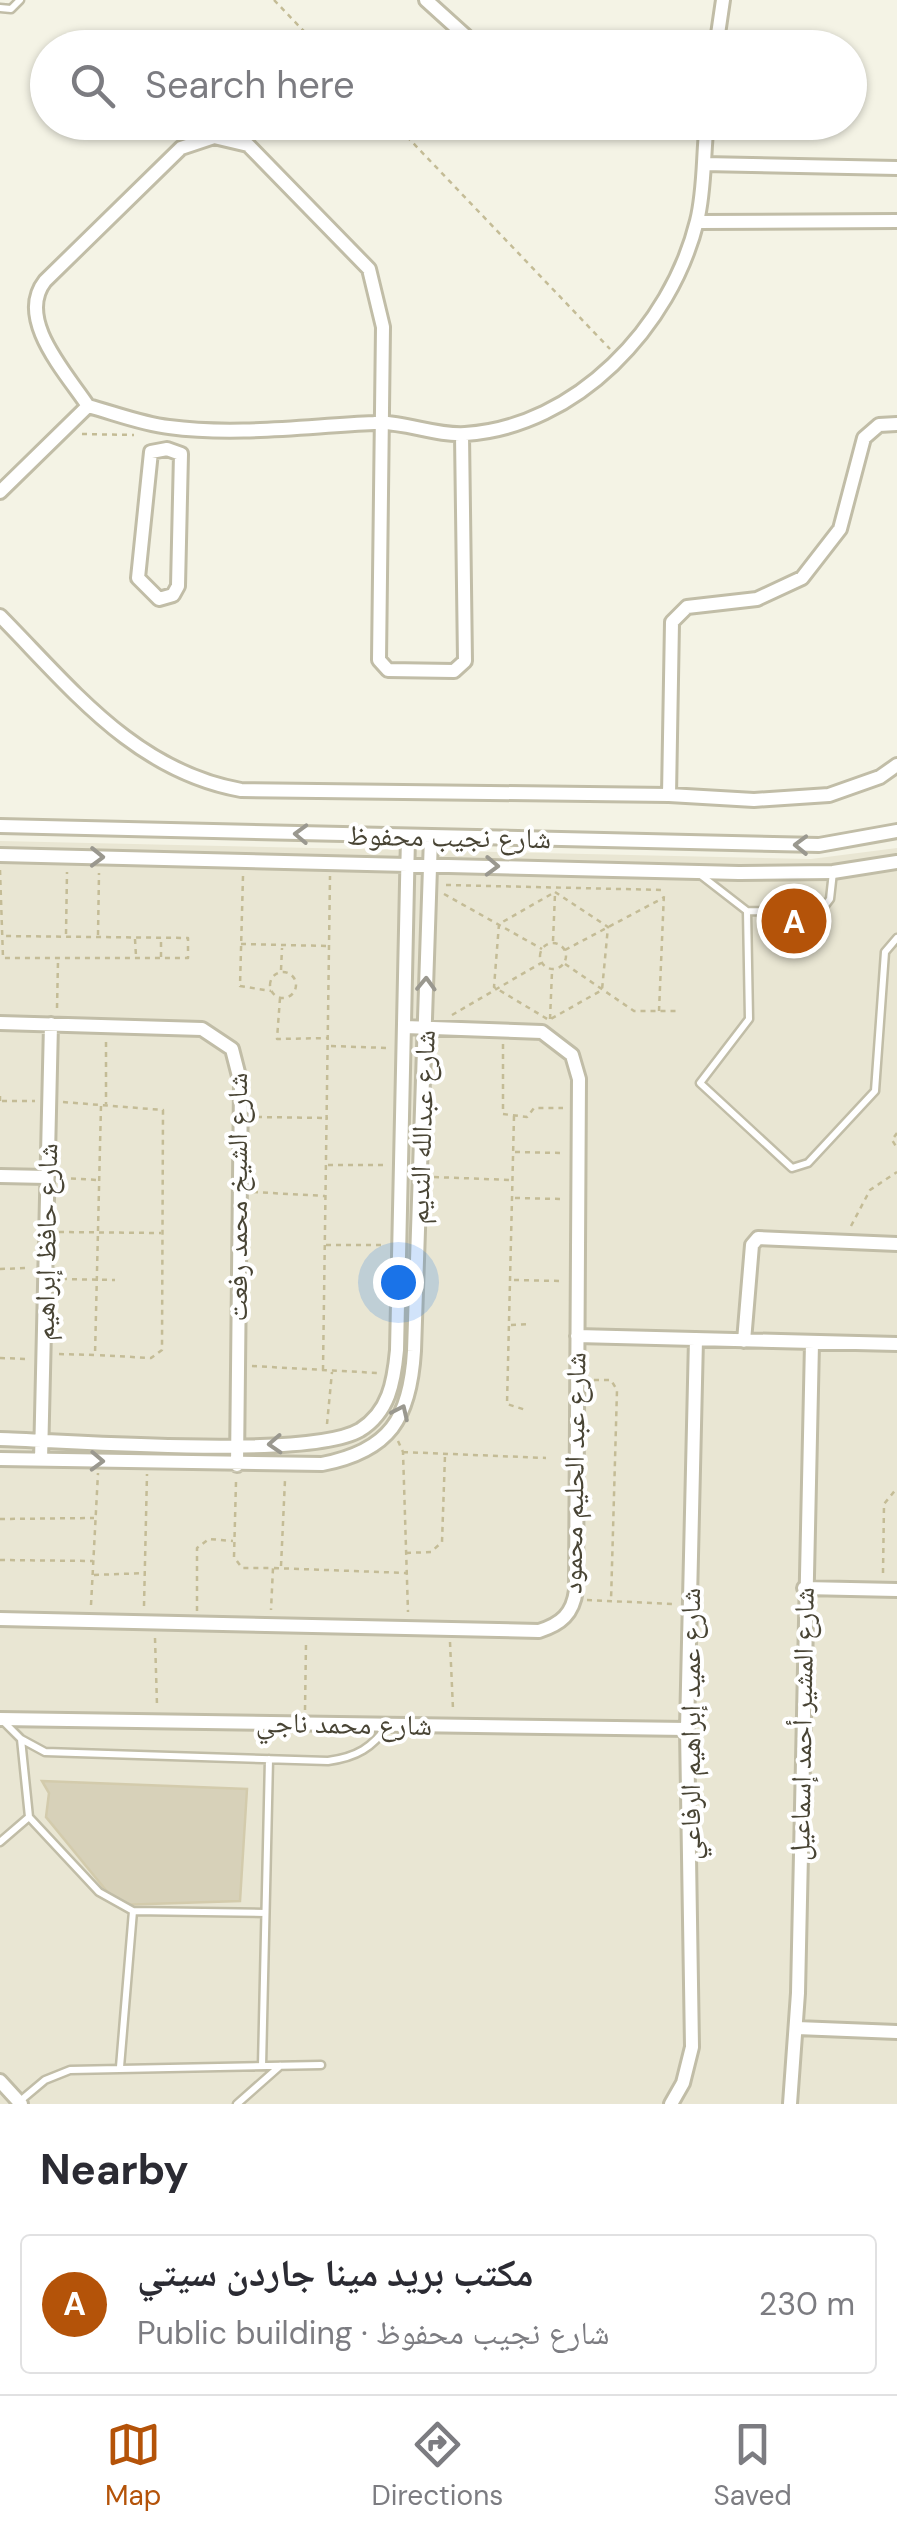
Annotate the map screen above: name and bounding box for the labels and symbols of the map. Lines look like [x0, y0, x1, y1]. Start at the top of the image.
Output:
street label: شارع نجيب محفوظ [347, 817, 551, 857]
one-way arrow [293, 823, 309, 844]
one-way arrow [792, 834, 808, 855]
one-way arrow [90, 846, 106, 867]
one-way arrow [485, 856, 501, 877]
pin: A [762, 884, 826, 958]
one-way arrow [415, 976, 436, 992]
street label: شارع عبدالله النديم [400, 1029, 444, 1225]
street label: شارع الشيخ محمد رفعت [219, 1073, 256, 1321]
street label: شارع حافظ إبراهيم [26, 1143, 66, 1341]
your location [373, 1257, 424, 1308]
street label: شارع عبد الحليم محمود [553, 1352, 595, 1594]
one-way arrow [389, 1404, 409, 1422]
one-way arrow [267, 1433, 283, 1454]
one-way arrow [90, 1451, 106, 1472]
street label: شارع المشير أحمد إسماعيل [781, 1587, 823, 1861]
street label: شارع عميد إبراهيم الرفاعي [672, 1588, 713, 1860]
street label: شارع محمد ناجي [256, 1704, 432, 1748]

